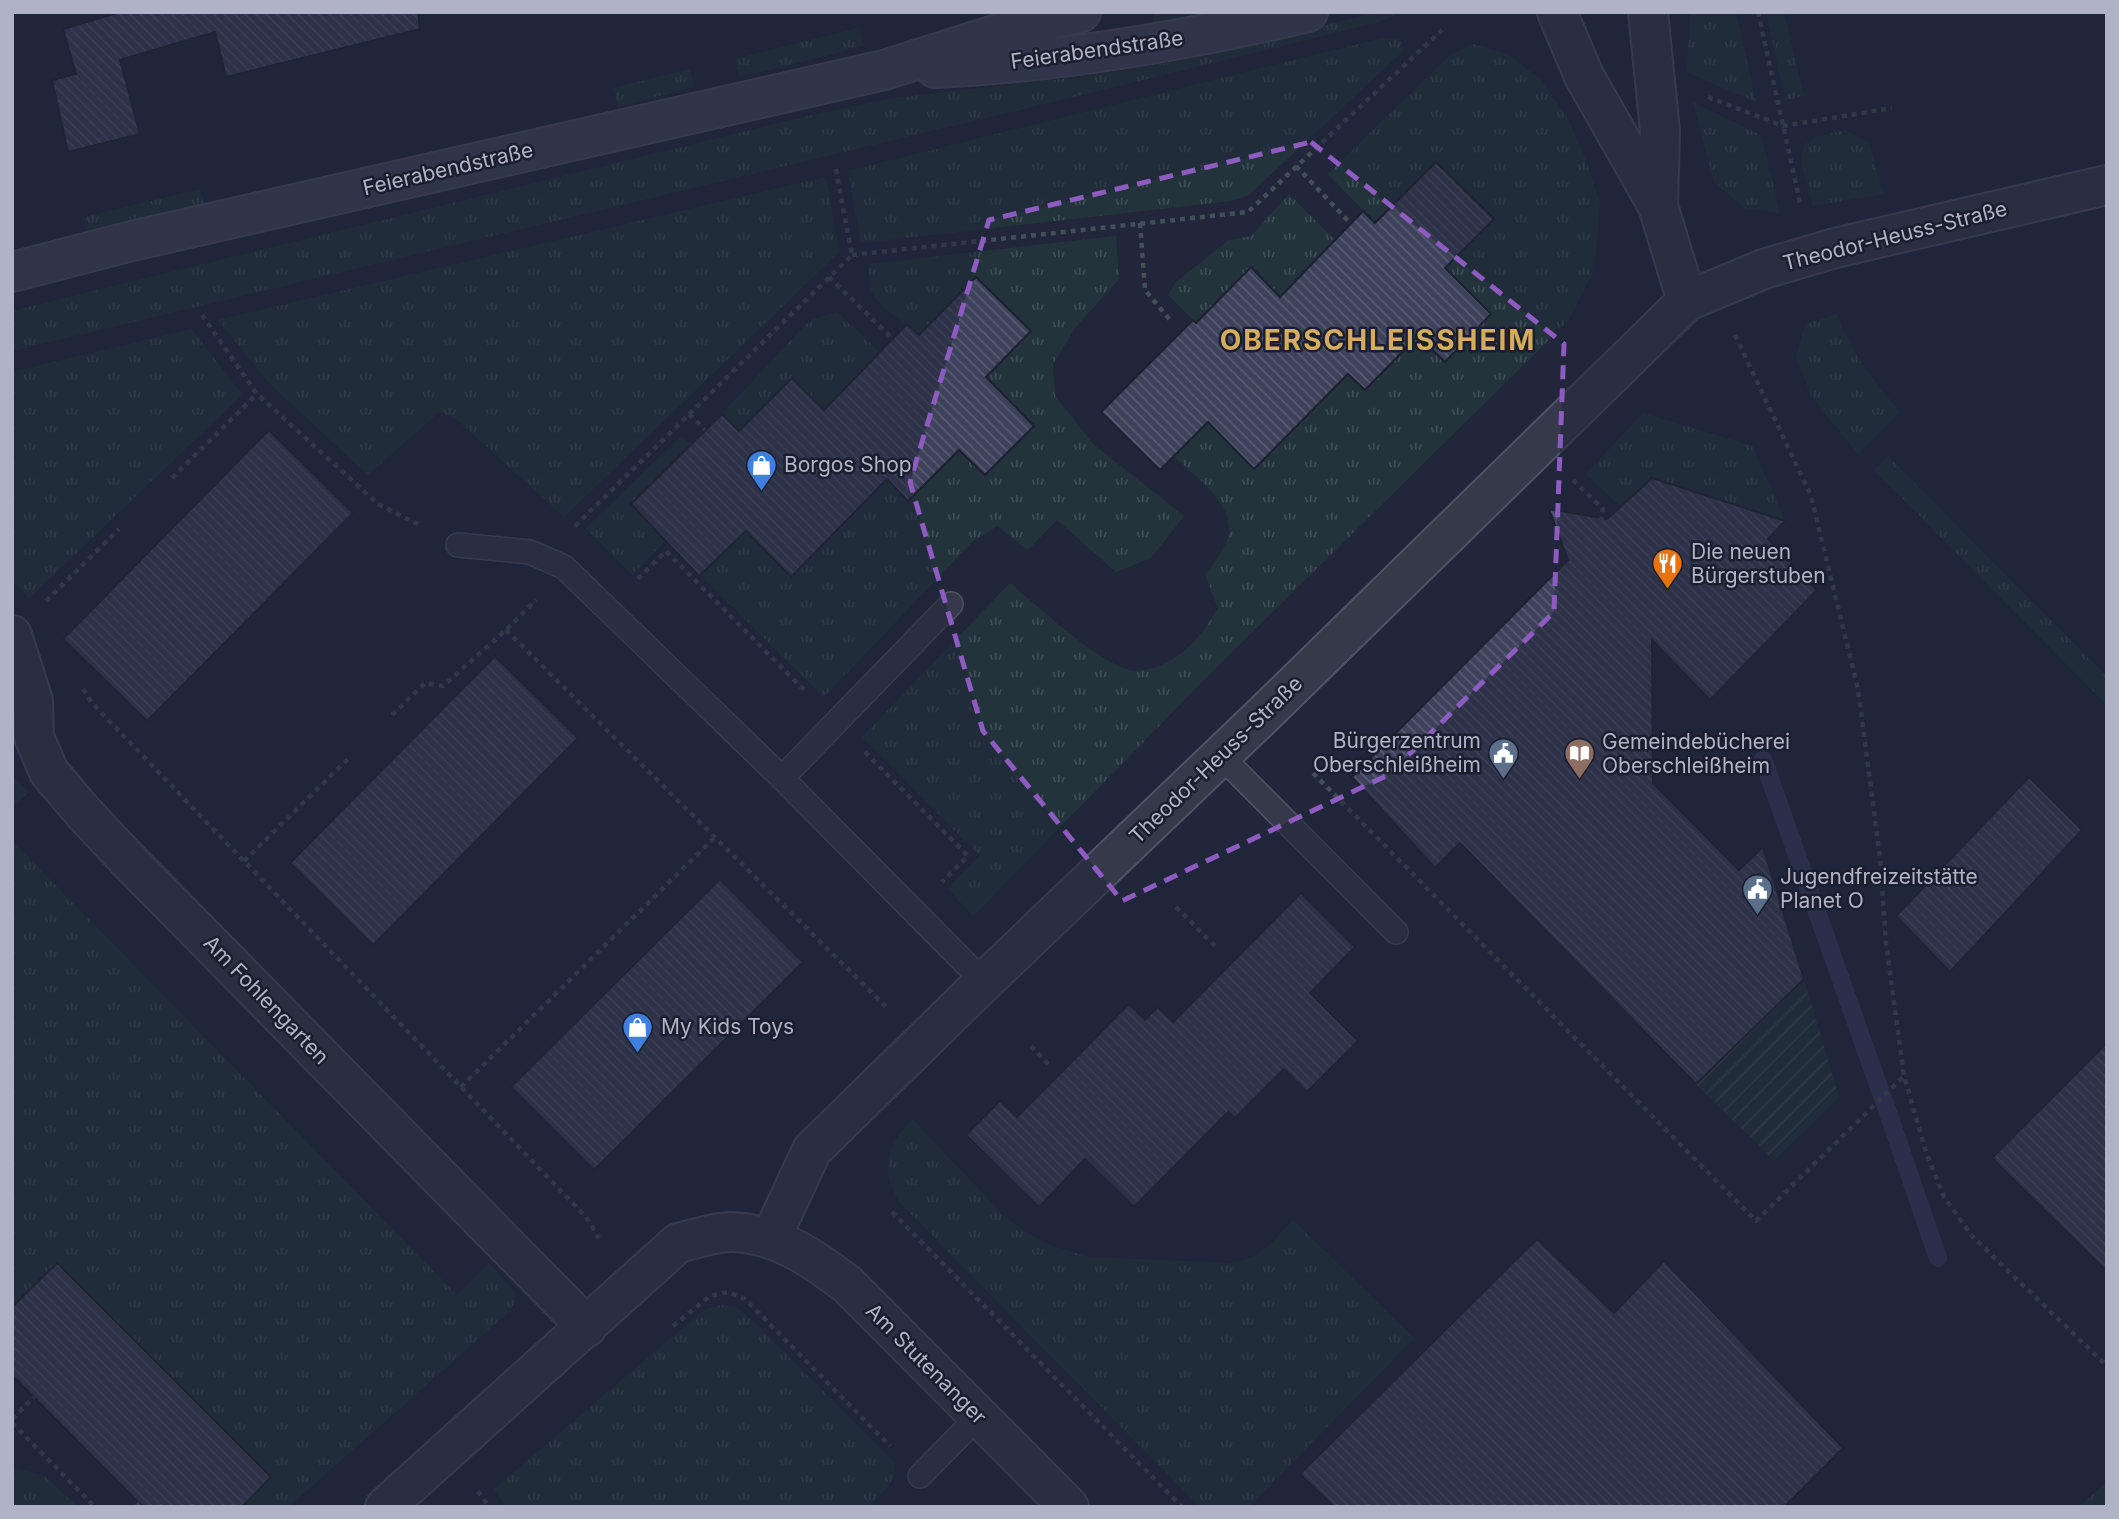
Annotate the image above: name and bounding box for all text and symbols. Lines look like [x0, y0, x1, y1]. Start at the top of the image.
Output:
street label: Feierabendstraße [1009, 25, 1185, 74]
street label: Feierabendstraße [360, 137, 535, 200]
street label: Theodor-Heuss-Straße [1780, 196, 2010, 276]
district label: OBERSCHLEISSHEIM [1220, 323, 1536, 357]
shop icon: Borgos Shop [744, 448, 778, 492]
place label: Borgos Shop [784, 452, 912, 477]
place label: Die neuen Bürgerstuben [1691, 539, 1826, 588]
restaurant icon: Die neuen Bürgerstuben [1651, 547, 1685, 591]
street label: Theodor-Heuss-Straße [1124, 671, 1307, 849]
place label: Bürgerzentrum Oberschleißheim [1313, 728, 1481, 777]
place label: Gemeindebücherei Oberschleißheim [1602, 729, 1790, 778]
public building icon: Bürgerzentrum Oberschleißheim [1487, 736, 1521, 780]
library icon: Gemeindebücherei Oberschleißheim [1562, 737, 1596, 781]
place label: Jugendfreizeitstätte Planet O [1780, 864, 1978, 913]
public building icon: Jugendfreizeitstätte Planet O [1740, 872, 1774, 916]
street label: Am Fohlengarten [199, 930, 334, 1069]
shop icon: My Kids Toys [621, 1010, 655, 1054]
place label: My Kids Toys [661, 1014, 794, 1039]
street label: Am Stutenanger [861, 1298, 992, 1429]

